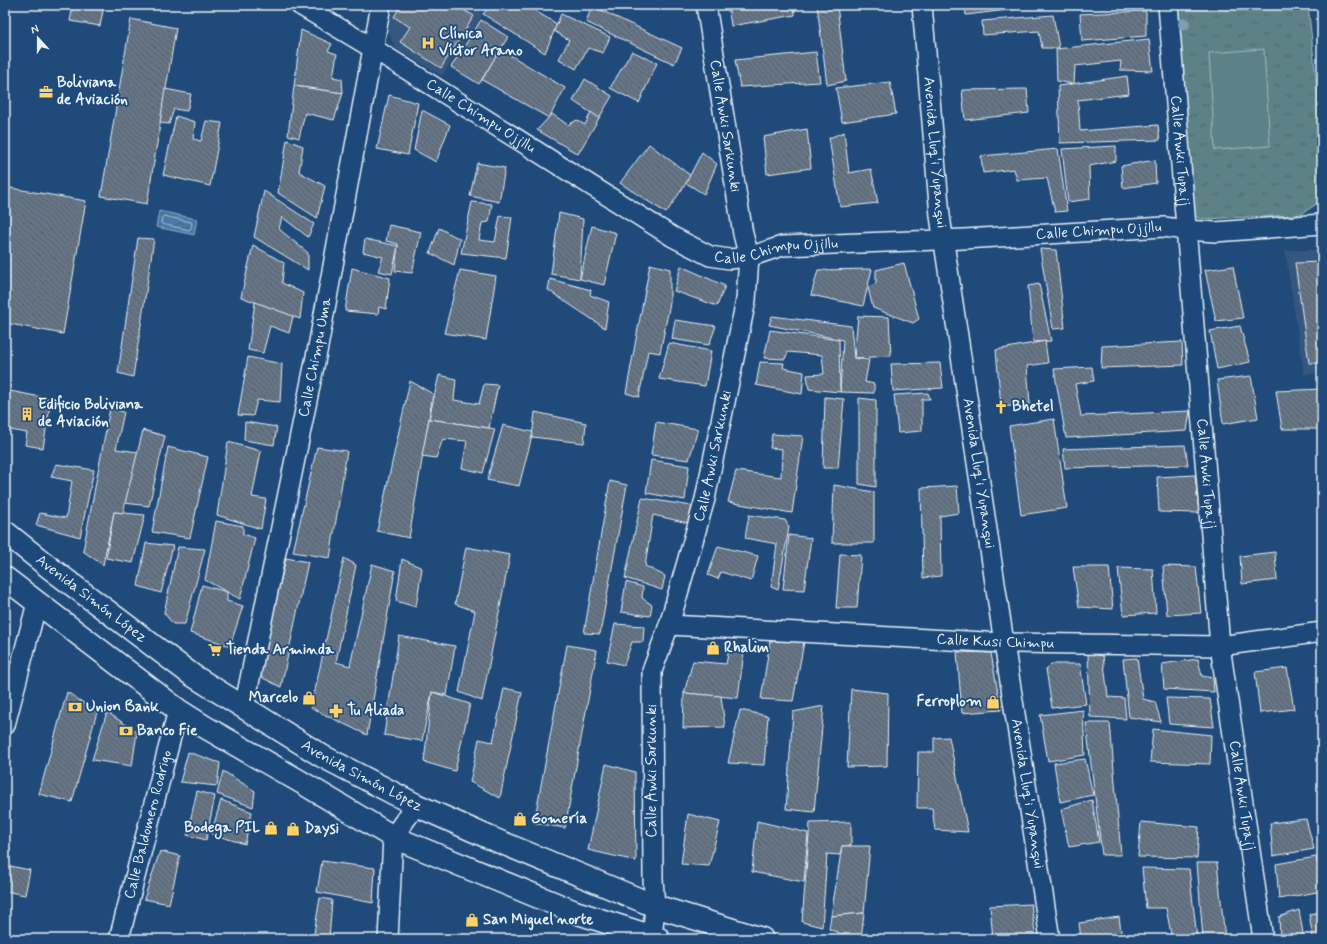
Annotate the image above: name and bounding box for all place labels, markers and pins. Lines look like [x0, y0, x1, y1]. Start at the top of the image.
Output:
place label: Clínica Víctor Arano [439, 24, 523, 61]
hospital icon: Clínica Víctor Arano [420, 35, 436, 51]
place label: Boliviana de Aviación [57, 73, 128, 110]
office icon: Boliviana de Aviación [38, 84, 54, 100]
place label: Edificio Boliviana de Aviación [38, 394, 144, 432]
place label: Bhetel [1012, 397, 1054, 417]
church icon: Bhetel [993, 399, 1009, 415]
building icon: Edificio Boliviana de Aviación [19, 406, 35, 422]
place label: Rhalim [724, 638, 769, 658]
place label: Tienda Arminda [226, 640, 335, 660]
shop icon: Rhalim [705, 640, 721, 656]
supermarket icon: Tienda Arminda [207, 642, 223, 658]
place label: Marcelo [249, 688, 298, 708]
shop icon: Marcelo [301, 690, 317, 706]
place label: Ferroplom [916, 692, 982, 712]
shop icon: Ferroplom [985, 694, 1001, 710]
place label: Union Bank [86, 697, 159, 717]
bank icon: Union Bank [67, 699, 83, 715]
place label: Tu Aliada [347, 701, 404, 721]
pharmacy icon: Tu Aliada [328, 703, 344, 719]
place label: Banco Fie [137, 721, 198, 741]
bank icon: Banco Fie [118, 723, 134, 739]
place label: Gomería [531, 809, 588, 829]
shop icon: Gomería [512, 811, 528, 827]
place label: Bodega PIL [184, 818, 260, 840]
place label: Daysi [304, 819, 339, 839]
shop icon: Bodega PIL [263, 820, 279, 836]
shop icon: Daysi [285, 821, 301, 837]
place label: San Miguel norte [483, 910, 593, 931]
shop icon: San Miguel norte [464, 912, 480, 928]

